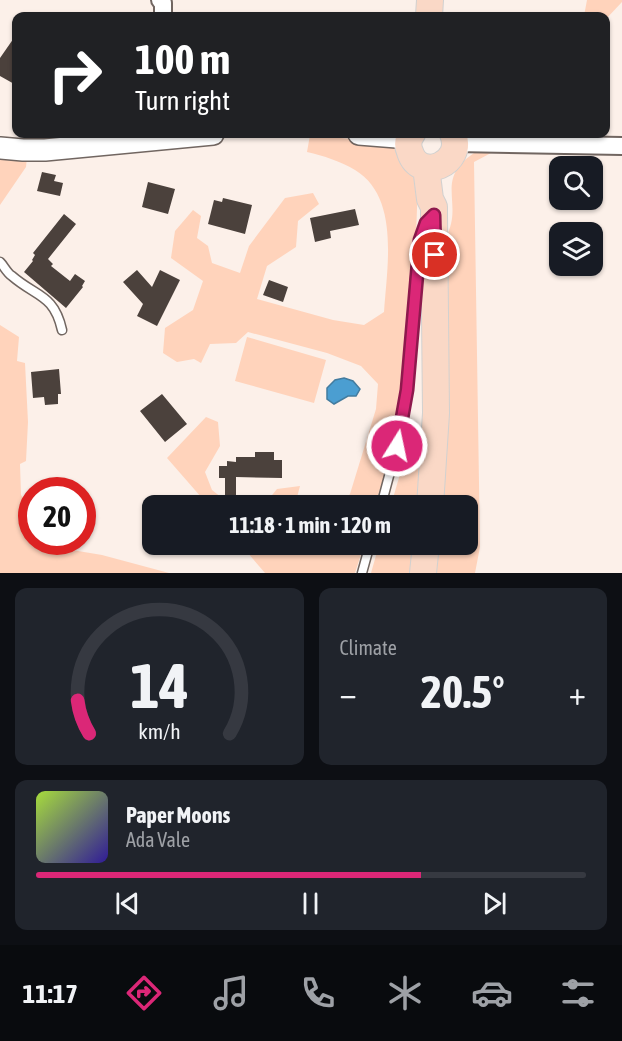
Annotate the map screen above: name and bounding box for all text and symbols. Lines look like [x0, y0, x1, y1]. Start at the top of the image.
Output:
text: 100 m [135, 35, 230, 83]
icon: right [36, 36, 114, 114]
text: Turn right [135, 85, 230, 116]
map controls [549, 156, 603, 276]
button: search [549, 156, 603, 210]
button: layers [549, 222, 603, 276]
pin [409, 229, 460, 280]
icon: arrive [418, 238, 451, 271]
position arrow [365, 414, 429, 478]
speed limit sign: 20 [18, 477, 96, 555]
text: 11:18 · 1 min · 120 m [229, 512, 391, 538]
text: Climate [340, 636, 397, 659]
text: 14 [130, 650, 189, 721]
text: 20.5° [421, 666, 505, 718]
text: − [340, 674, 357, 712]
text: + [569, 674, 586, 712]
text: km/h [138, 719, 181, 744]
text: Paper Moons [126, 802, 230, 828]
text: Ada Vale [126, 828, 190, 851]
icon: previous [111, 887, 144, 920]
icon: pause [294, 887, 327, 920]
icon: next [478, 887, 511, 920]
icon: directions [123, 972, 165, 1014]
icon: music [210, 972, 252, 1014]
icon: phone [297, 972, 339, 1014]
icon: climate [384, 972, 426, 1014]
icon: car [471, 972, 513, 1014]
icon: filters [557, 972, 599, 1014]
text: 11:17 [22, 978, 78, 1009]

